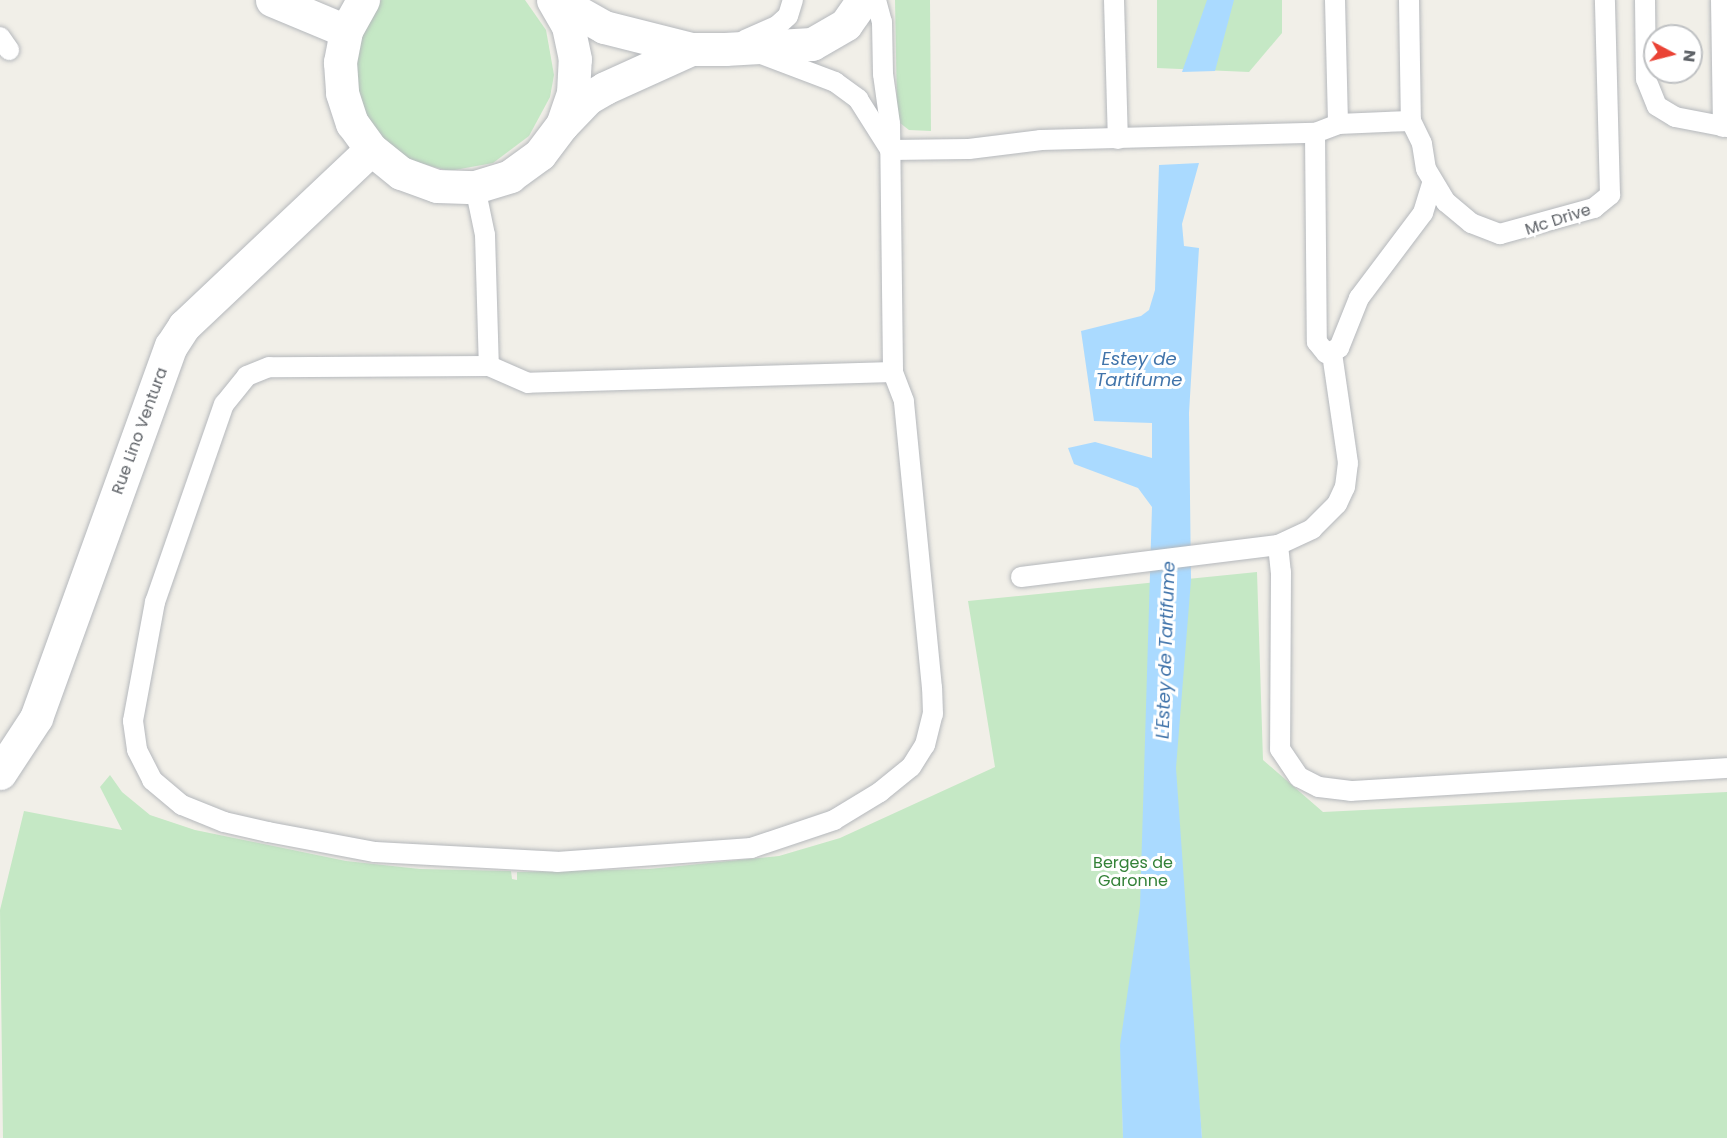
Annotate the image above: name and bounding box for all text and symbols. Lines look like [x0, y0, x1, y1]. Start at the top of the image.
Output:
north arrow [1643, 24, 1703, 84]
text: N [1677, 49, 1702, 63]
street label: Mc Drive [1523, 200, 1593, 240]
water label: Estey de Tartifume [1096, 349, 1182, 392]
street label: Rue Lino Ventura [108, 365, 172, 497]
water label: L'Estey de Tartifume [1152, 561, 1180, 739]
park label: Berges de Garonne [1093, 853, 1173, 891]

